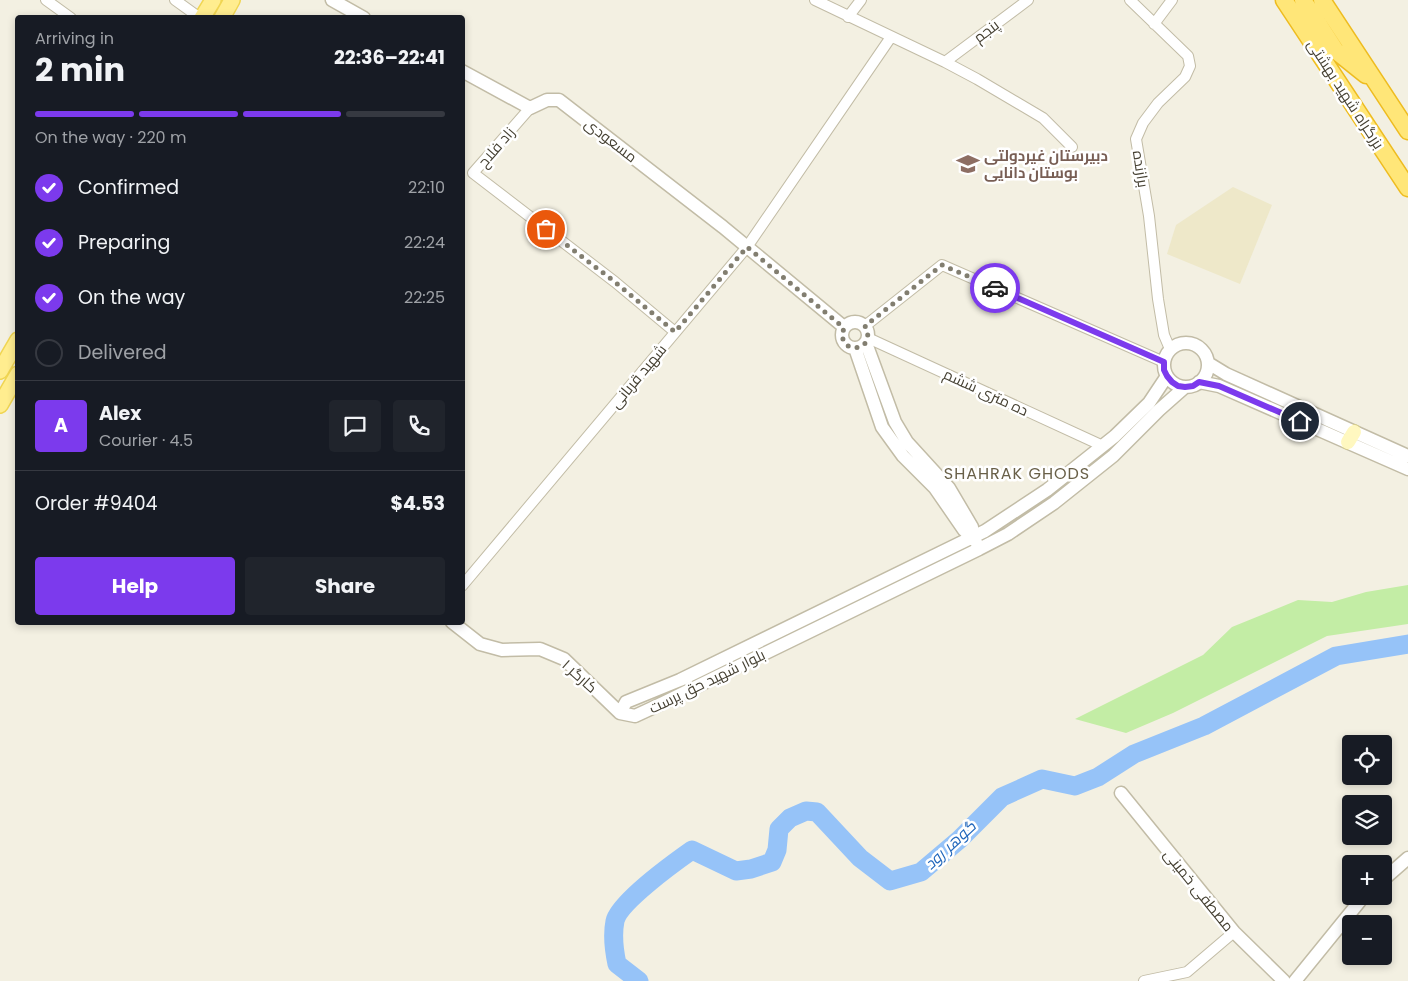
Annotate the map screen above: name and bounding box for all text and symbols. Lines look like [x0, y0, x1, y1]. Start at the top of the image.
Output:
street label: پنجم [969, 14, 1003, 48]
text: Arriving in [35, 27, 114, 50]
street label: بزرگراه شهید بهشتی [1303, 35, 1389, 153]
text: 22:36–22:41 [334, 44, 445, 71]
text: 2 min [35, 47, 125, 92]
street label: مسعودی [580, 113, 642, 167]
street label: زاد فلاح [473, 122, 520, 172]
text: On the way · 220 m [35, 126, 186, 149]
place label: دبیرستان غیردولتی بوستان دانایی [984, 145, 1108, 183]
street label: برازنده [1128, 149, 1154, 189]
school or university icon: دبیرستان غیردولتی بوستان دانایی [955, 151, 981, 177]
icon: check [35, 174, 63, 202]
text: Confirmed [78, 174, 179, 201]
text: 22:10 [408, 176, 445, 199]
pin [525, 208, 567, 250]
icon: bag [532, 215, 560, 243]
icon: check [35, 229, 63, 257]
text: Preparing [78, 229, 170, 256]
text: 22:24 [404, 231, 445, 254]
courier [970, 263, 1020, 313]
icon: car [981, 274, 1009, 302]
icon: check [35, 284, 63, 312]
text: On the way [78, 284, 185, 311]
text: 22:25 [404, 286, 445, 309]
text: Delivered [78, 339, 167, 366]
street label: شهید قربانی [605, 339, 671, 413]
street label: ده متری ششم [940, 363, 1032, 421]
text: Alex [99, 400, 141, 427]
button: chat [329, 400, 381, 452]
button: phone [393, 400, 445, 452]
pin [1279, 400, 1321, 442]
icon: home [1286, 407, 1314, 435]
text: A [54, 412, 68, 439]
text: Courier · 4.5 [99, 429, 193, 452]
district label: SHAHRAK GHODS [944, 462, 1090, 485]
text: Order #9404 [35, 490, 158, 517]
text: $4.53 [390, 490, 445, 517]
button: Help [35, 557, 235, 615]
button: Share [245, 557, 445, 615]
street label: بلوار شهید حق پرست [645, 644, 769, 718]
street label: کارگر ۱ [558, 654, 602, 698]
map controls [1342, 735, 1392, 965]
button: locate [1342, 735, 1392, 785]
button: layers [1342, 795, 1392, 845]
water label: گوهر رود [919, 815, 981, 875]
street label: مصطفی خمینی [1159, 844, 1239, 936]
button: + [1342, 855, 1392, 905]
button: − [1342, 915, 1392, 965]

